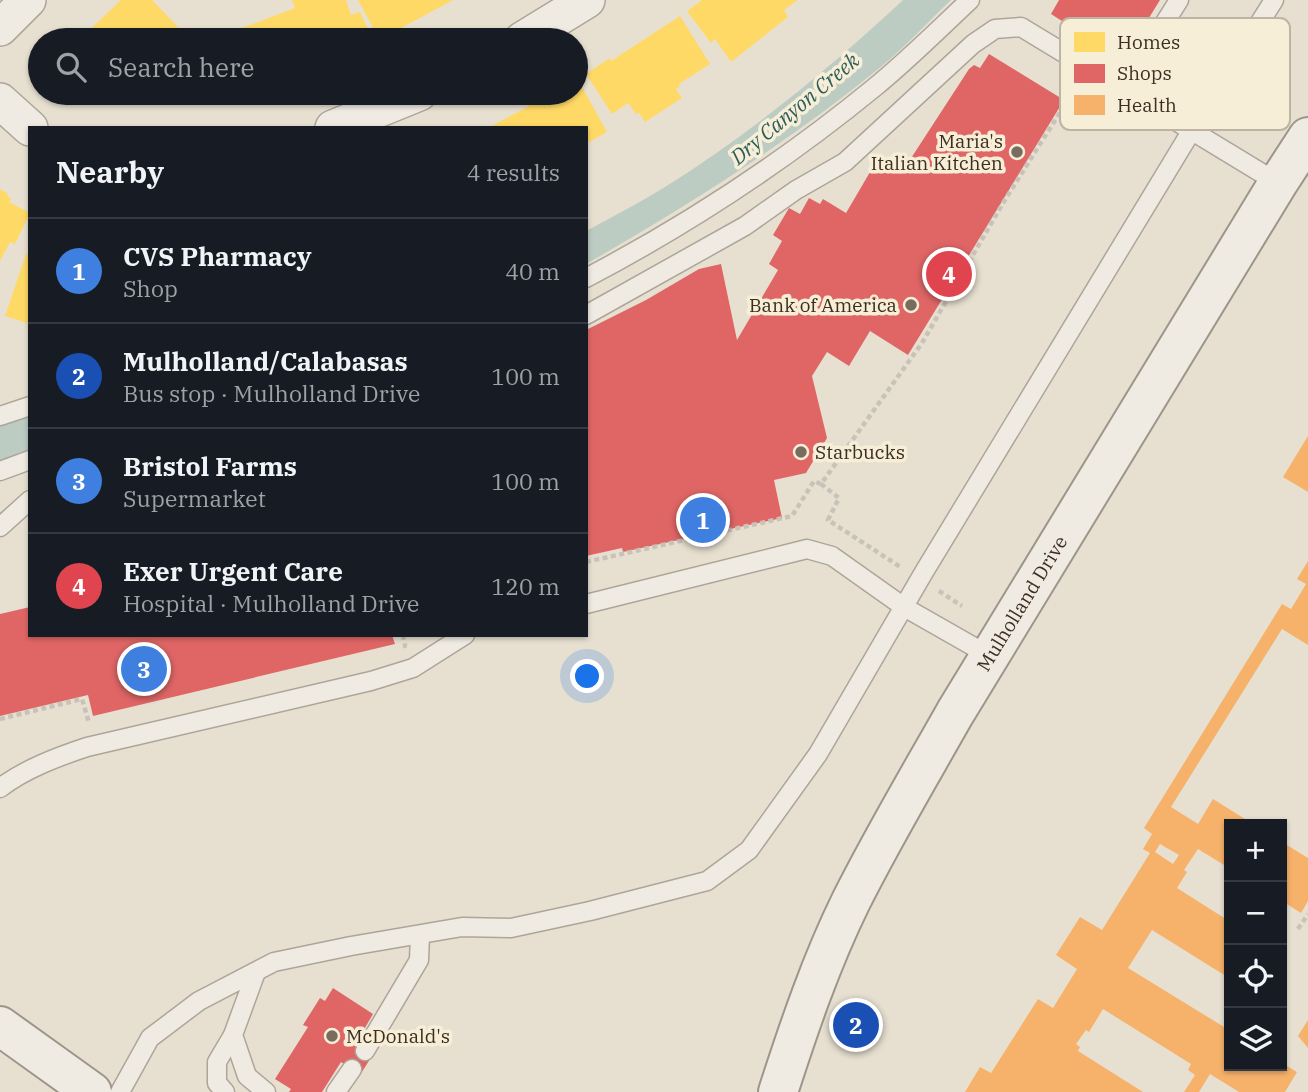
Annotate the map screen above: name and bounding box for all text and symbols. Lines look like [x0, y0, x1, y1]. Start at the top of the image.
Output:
legend [1060, 18, 1290, 130]
search box [28, 28, 588, 105]
text: Homes [1117, 30, 1180, 54]
water label: Dry Canyon Creek [723, 45, 865, 171]
icon: search [52, 48, 90, 86]
text: Search here [108, 50, 254, 84]
text: Shops [1117, 61, 1172, 85]
text: Health [1117, 93, 1177, 117]
place label: Maria's Italian Kitchen [871, 129, 1003, 175]
marker: Maria's Italian Kitchen [1009, 144, 1025, 160]
text: Nearby [56, 152, 164, 191]
text: 4 results [467, 157, 560, 187]
text: CVS Pharmacy [123, 239, 312, 273]
pin: 4 [926, 248, 972, 300]
text: 1 [72, 256, 86, 286]
text: 40 m [505, 256, 560, 286]
text: Shop [123, 273, 178, 303]
place label: Bank of America [749, 293, 897, 317]
marker: Bank of America [903, 297, 919, 313]
text: Mulholland/Calabasas [123, 344, 408, 378]
text: 2 [72, 361, 86, 391]
text: 100 m [491, 361, 560, 391]
text: Bus stop · Mulholland Drive [123, 378, 420, 408]
place label: Starbucks [815, 440, 905, 464]
marker: Starbucks [793, 444, 809, 460]
text: Bristol Farms [123, 449, 297, 483]
text: 3 [72, 466, 86, 496]
text: 100 m [491, 466, 560, 496]
text: Supermarket [123, 483, 266, 513]
pin: 1 [680, 494, 726, 546]
street label: Mulholland Drive [971, 531, 1072, 676]
text: Exer Urgent Care [123, 554, 343, 588]
text: 4 [72, 571, 86, 601]
text: 120 m [491, 571, 560, 601]
text: Hospital · Mulholland Drive [123, 588, 419, 618]
pin: 3 [121, 643, 167, 695]
your location [570, 659, 604, 693]
map controls [1224, 819, 1287, 1071]
button: + [1224, 819, 1287, 882]
button: − [1224, 882, 1287, 945]
button: locate [1224, 945, 1287, 1008]
pin: 2 [833, 999, 879, 1051]
button: layers [1224, 1008, 1287, 1071]
place label: McDonald's [346, 1024, 450, 1048]
marker: McDonald's [324, 1028, 340, 1044]

